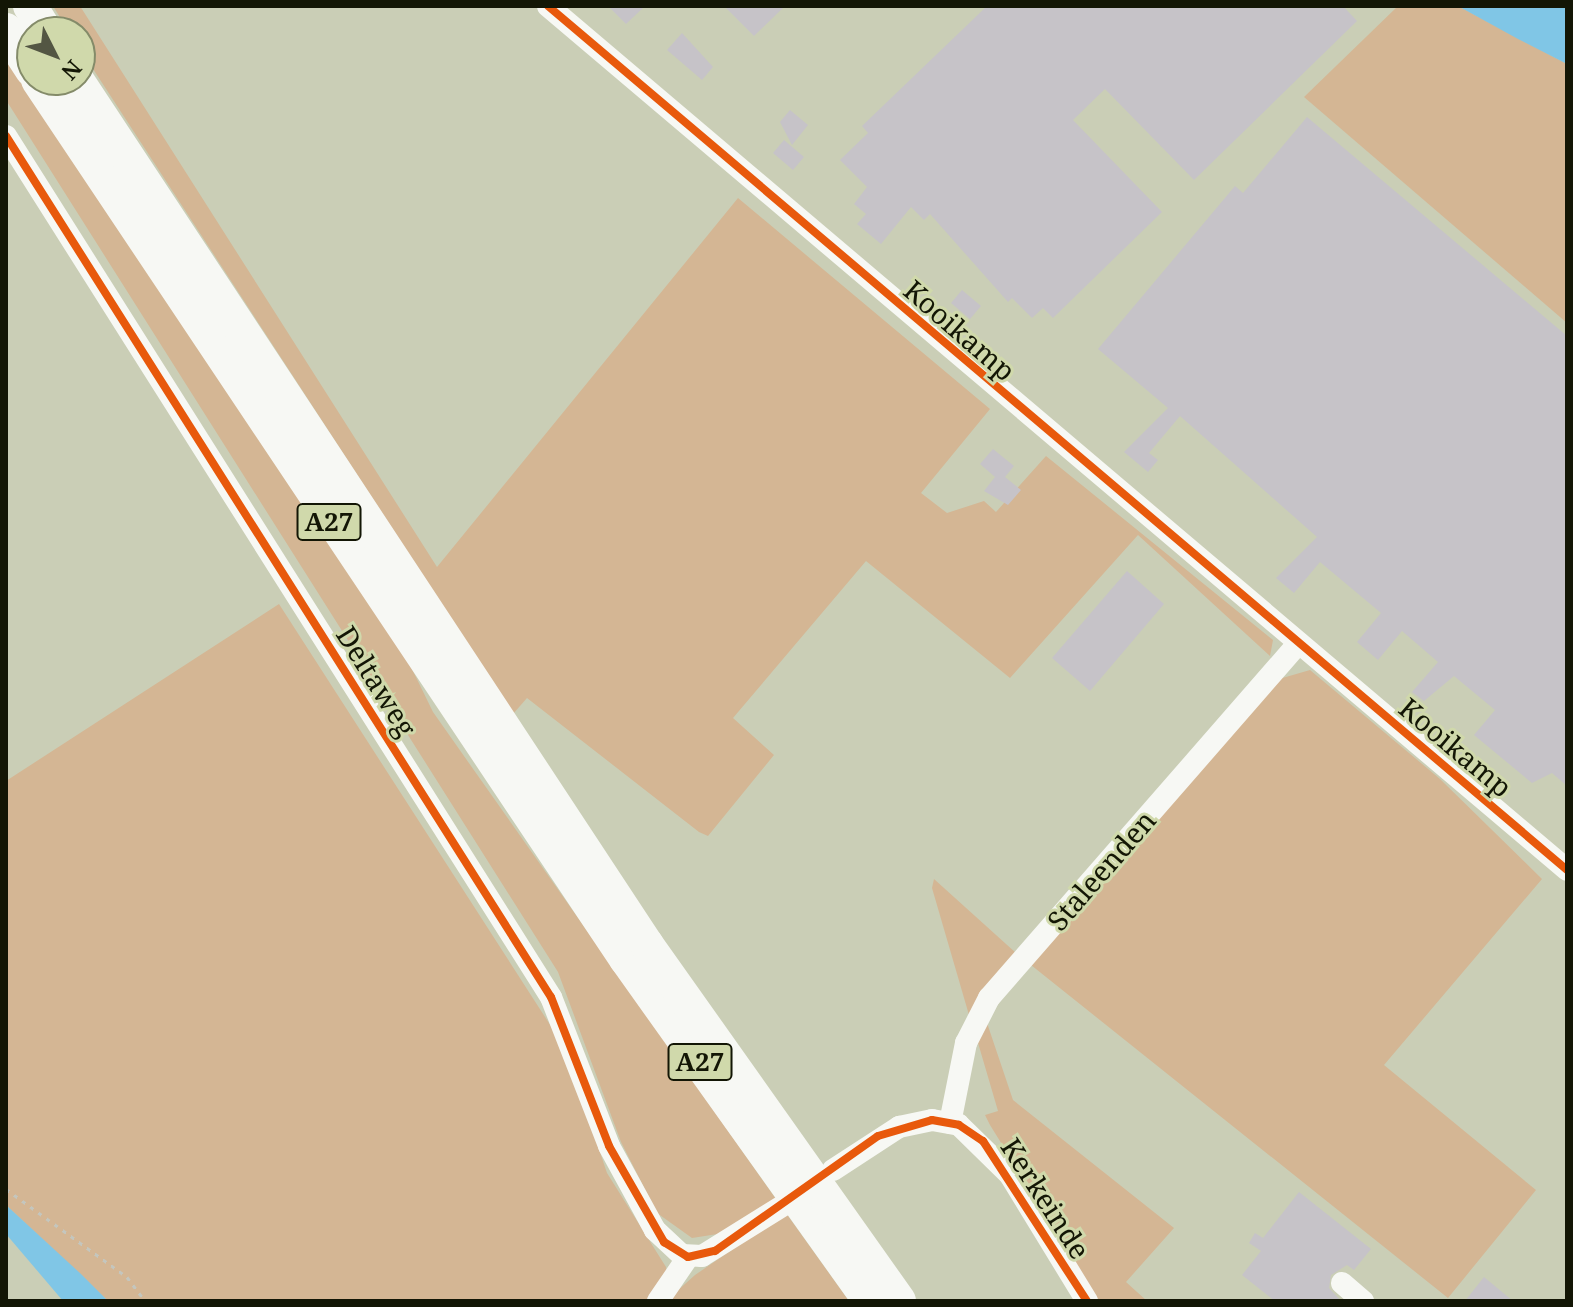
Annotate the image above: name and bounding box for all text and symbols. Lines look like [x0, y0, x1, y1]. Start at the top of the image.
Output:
north arrow [16, 16, 96, 96]
text: N [55, 54, 89, 87]
street label: Kooikamp [898, 273, 1022, 387]
road number: A27 [295, 500, 363, 544]
street label: Deltaweg [330, 620, 424, 742]
street label: Kooikamp [1393, 690, 1519, 804]
street label: Staleenden [1040, 803, 1162, 937]
road number: A27 [666, 1040, 734, 1084]
street label: Kerkeinde [995, 1131, 1097, 1265]

